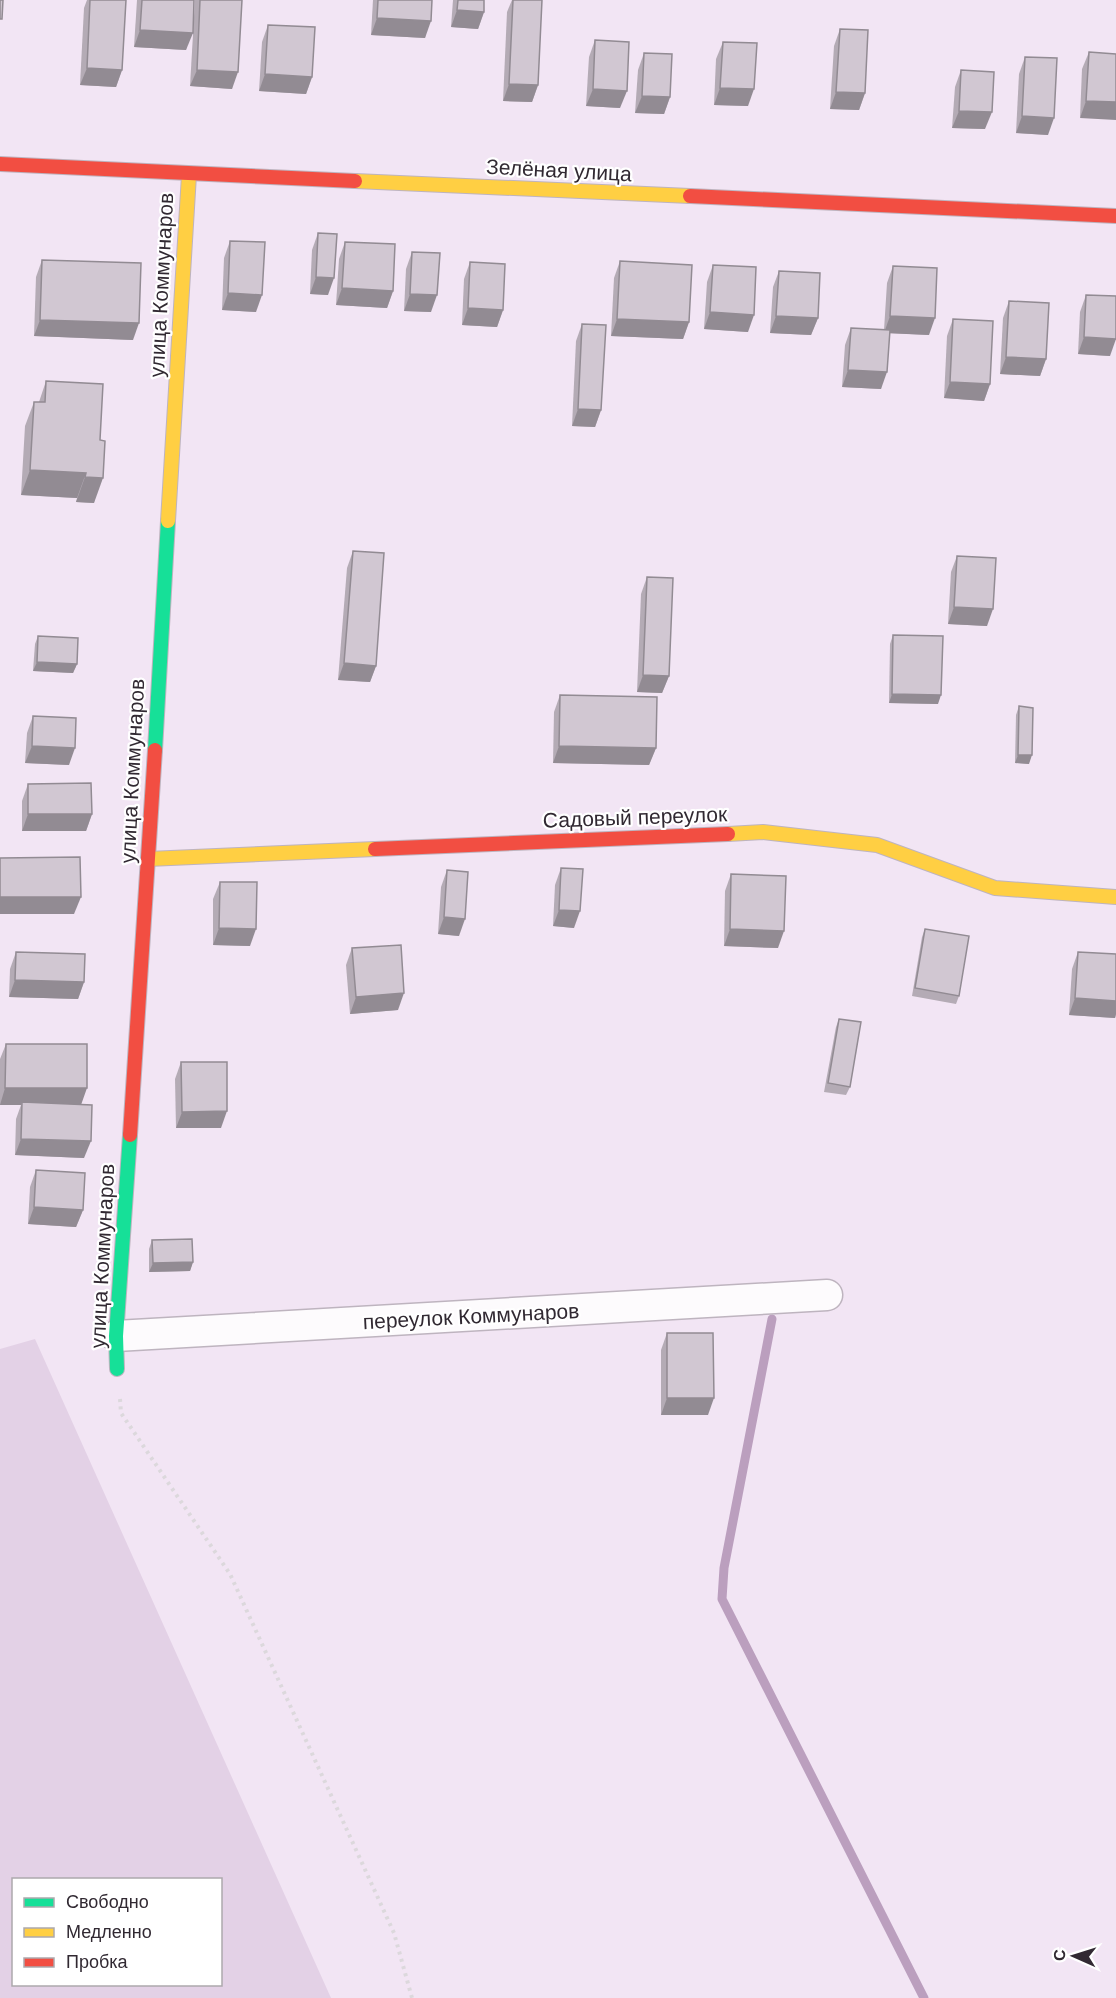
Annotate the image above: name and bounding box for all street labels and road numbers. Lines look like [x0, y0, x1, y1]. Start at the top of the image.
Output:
street label: Зелёная улица [486, 155, 633, 185]
street label: улица Коммунаров [145, 192, 177, 378]
street label: улица Коммунаров [116, 678, 148, 864]
street label: Садовый переулок [542, 802, 728, 832]
street label: улица Коммунаров [86, 1163, 118, 1349]
street label: переулок Коммунаров [362, 1299, 580, 1333]

